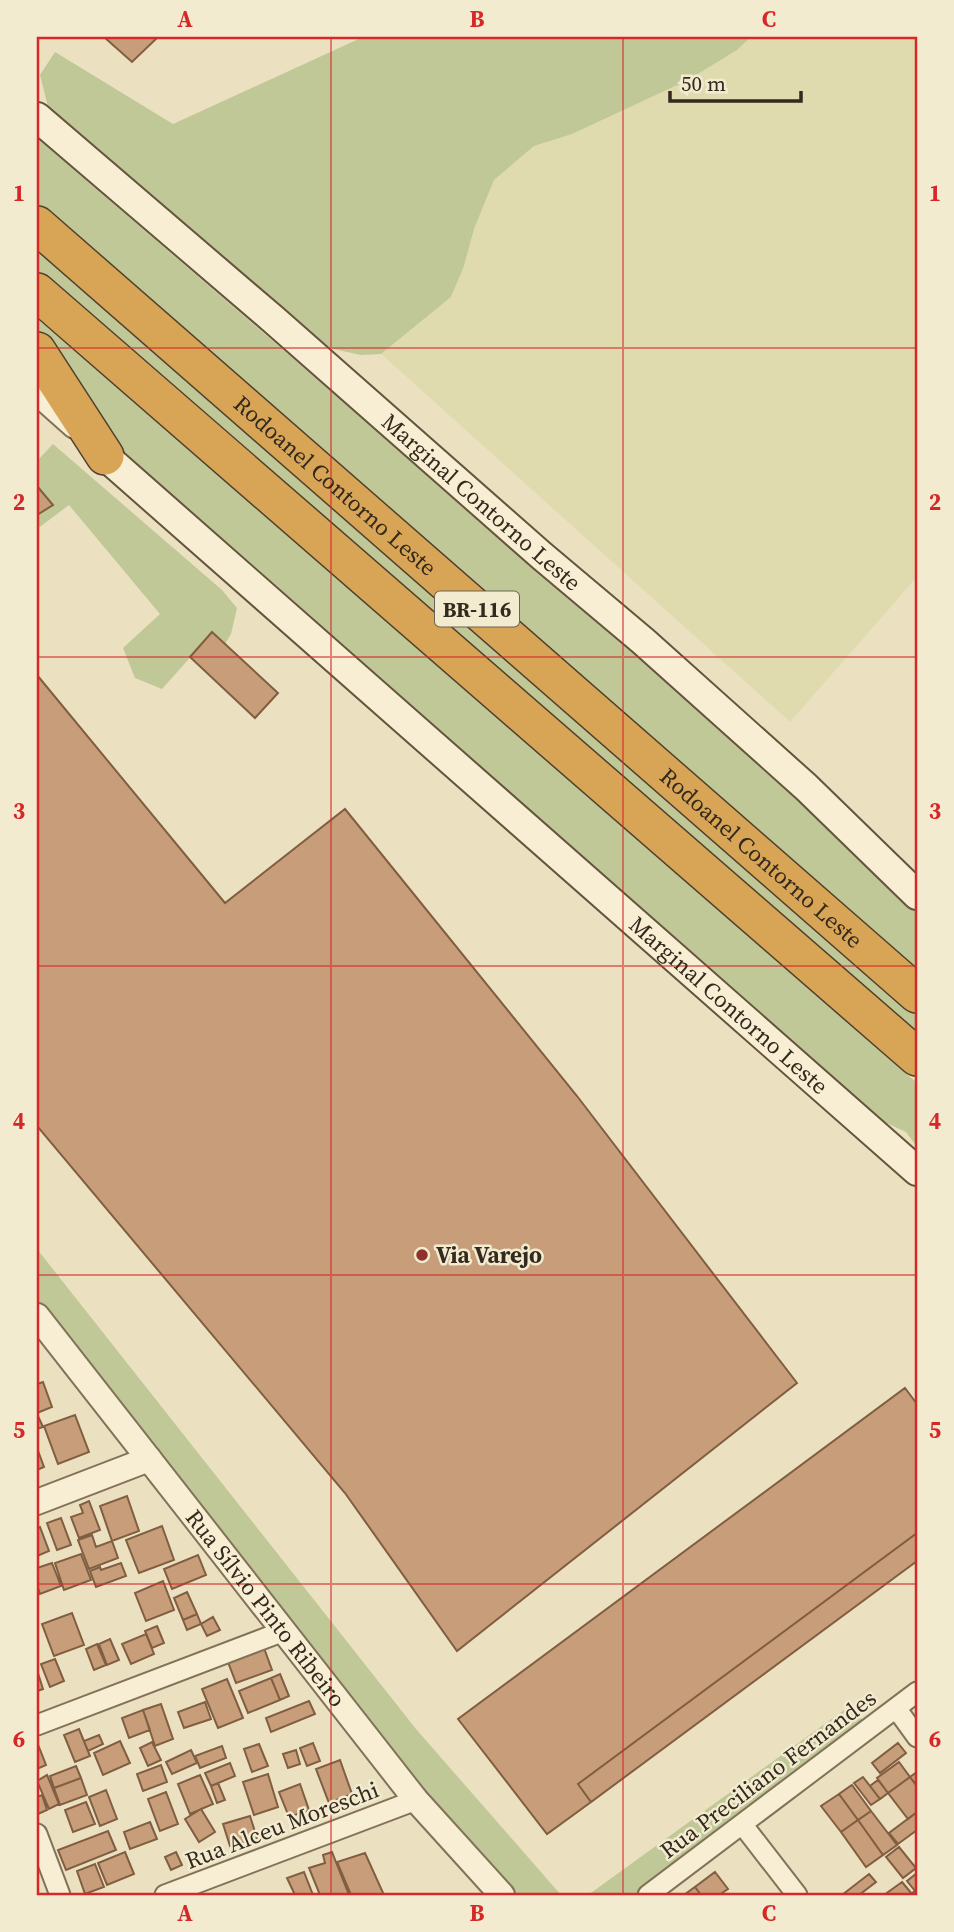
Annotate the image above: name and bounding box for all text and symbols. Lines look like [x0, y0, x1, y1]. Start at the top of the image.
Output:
text: A [177, 3, 193, 35]
text: B [470, 3, 485, 35]
text: C [762, 3, 776, 35]
scale bar [670, 60, 802, 104]
text: 50 m [681, 69, 726, 98]
text: 1 [13, 177, 25, 209]
text: 1 [929, 177, 941, 209]
street label: Rodoanel Contorno Leste [227, 388, 444, 583]
street label: Marginal Contorno Leste [375, 406, 588, 598]
text: 2 [13, 486, 25, 518]
text: 2 [929, 486, 941, 518]
road number: BR-116 [435, 592, 519, 626]
street label: Rodoanel Contorno Leste [653, 760, 870, 956]
text: 3 [13, 795, 25, 827]
text: 3 [929, 795, 941, 827]
street label: Marginal Contorno Leste [622, 909, 835, 1102]
text: 4 [13, 1105, 25, 1137]
text: 4 [929, 1105, 941, 1137]
place label: Via Varejo [436, 1239, 542, 1271]
marker: Via Varejo [414, 1247, 430, 1263]
text: 5 [13, 1414, 25, 1446]
text: 5 [929, 1414, 941, 1446]
street label: Rua Sílvio Pinto Ribeiro [178, 1503, 353, 1714]
street label: Rua Preciliano Fernandes [653, 1682, 883, 1866]
text: 6 [13, 1723, 25, 1755]
text: 6 [929, 1723, 941, 1755]
street label: Rua Alceu Moreschi [181, 1773, 383, 1877]
text: A [177, 1897, 193, 1929]
text: B [470, 1897, 485, 1929]
text: C [762, 1897, 776, 1929]

